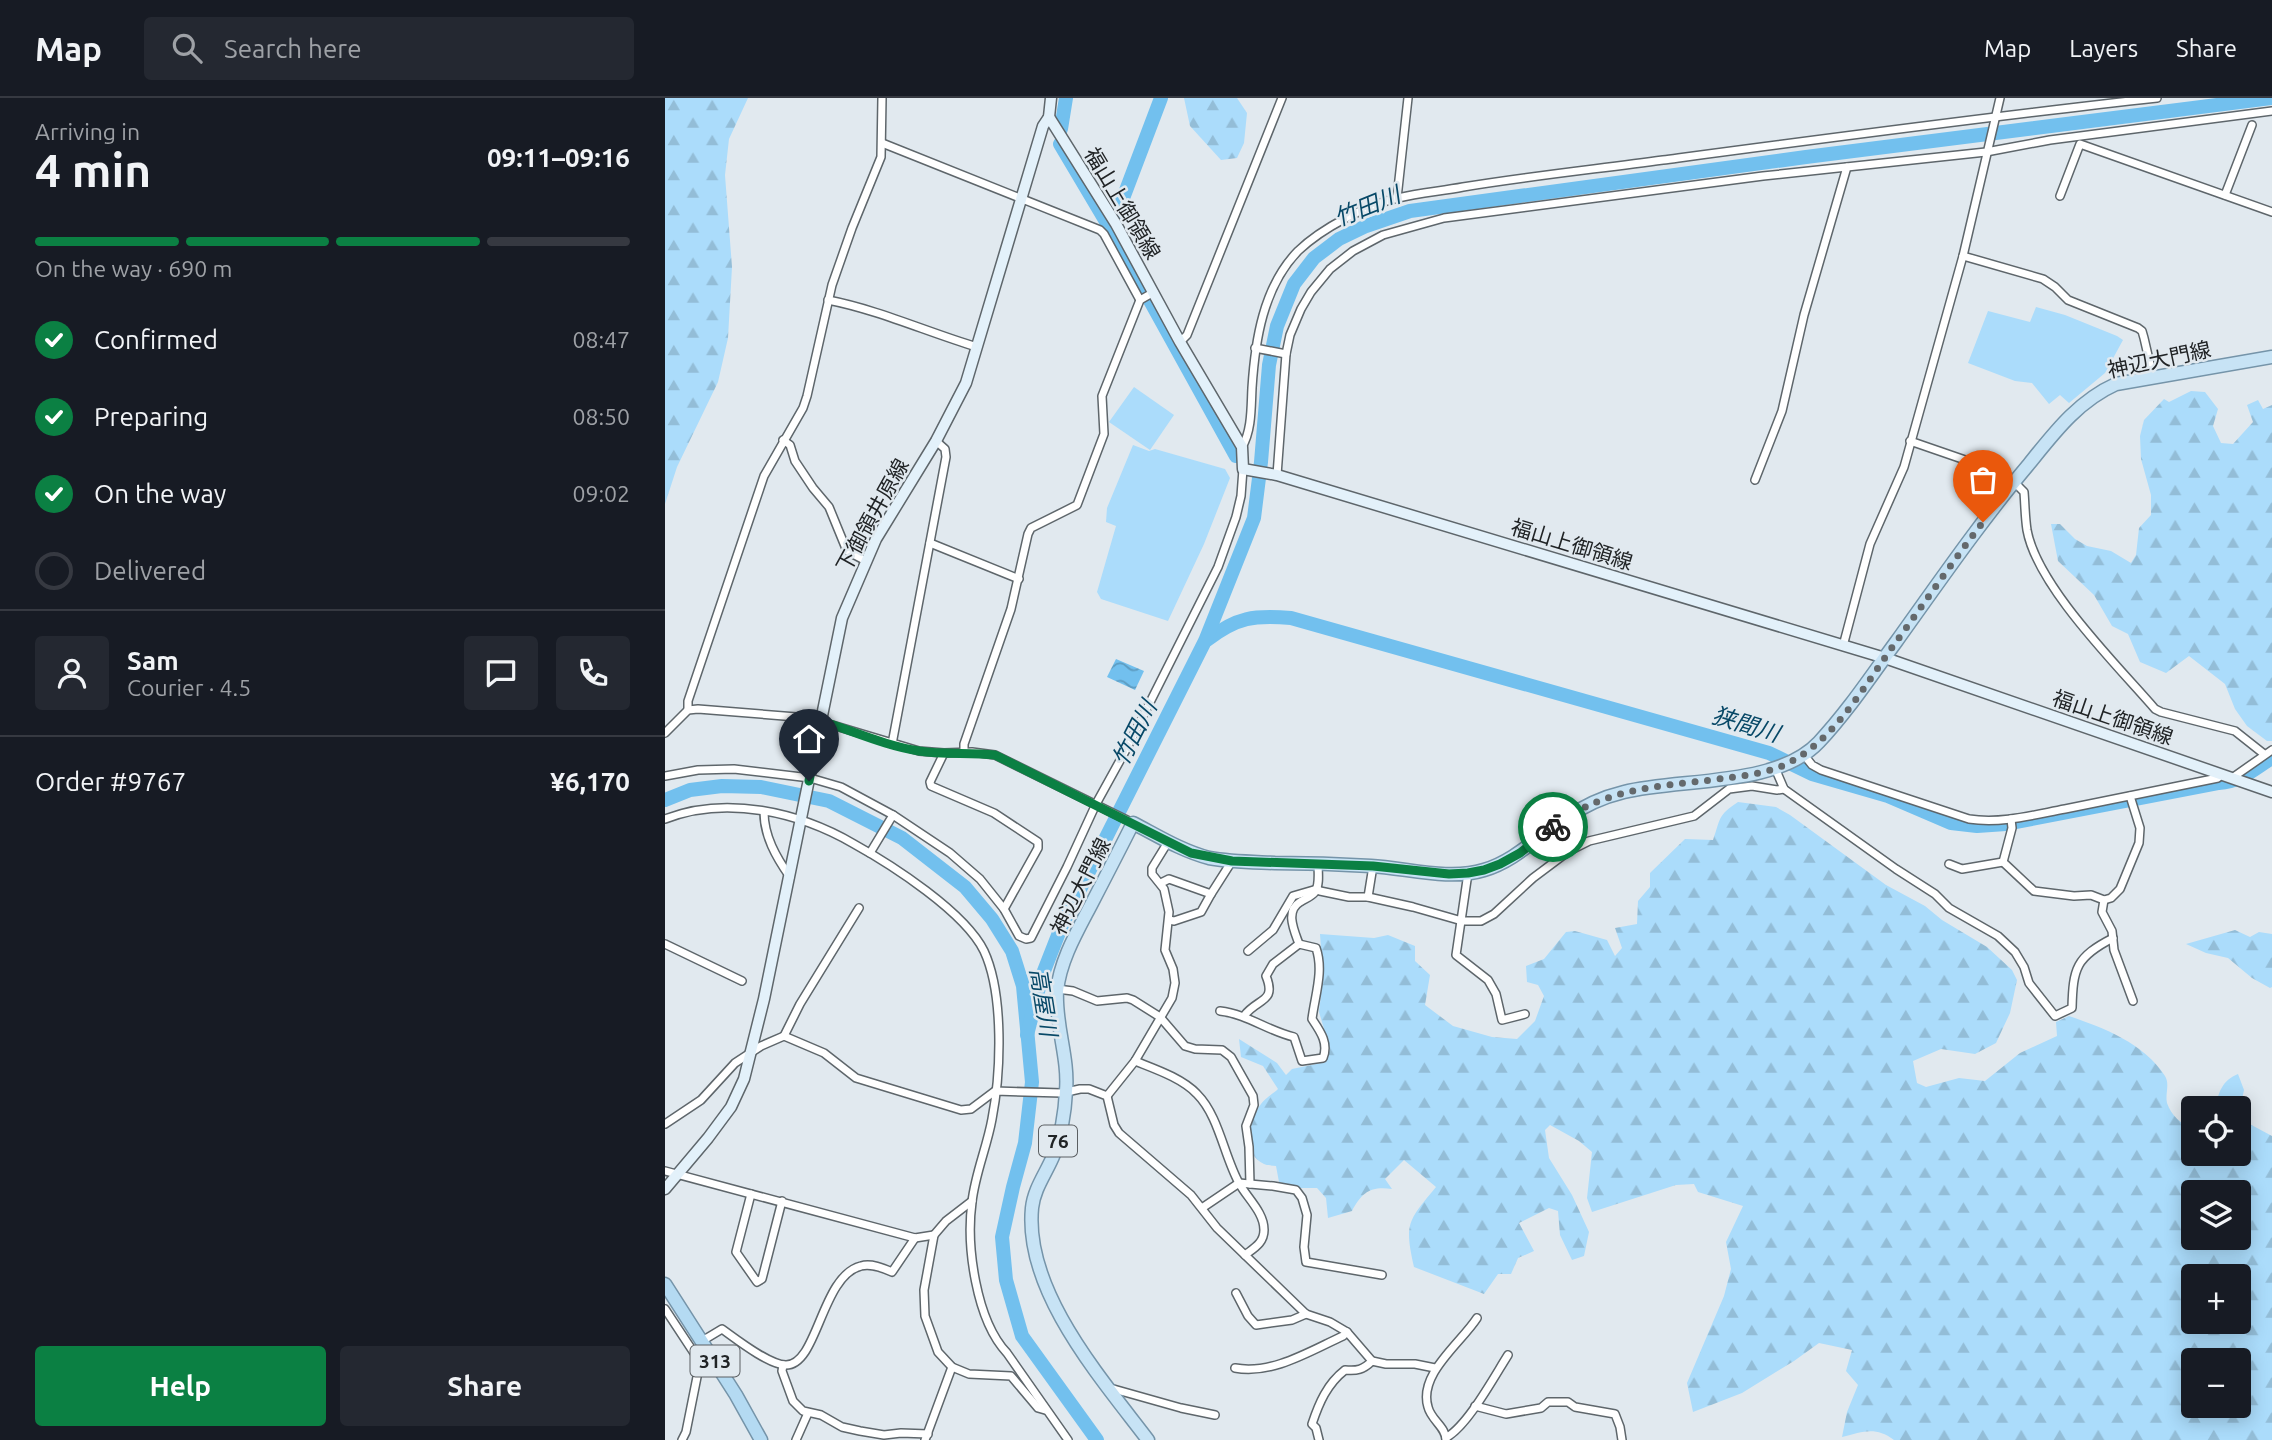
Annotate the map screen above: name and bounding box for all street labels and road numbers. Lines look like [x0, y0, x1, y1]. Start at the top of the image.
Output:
street label: 福山上御領線 [1080, 143, 1166, 263]
street label: 神辺大門線 [2105, 336, 2213, 382]
street label: 下御領井原線 [831, 454, 913, 576]
street label: 福山上御領線 [1508, 514, 1636, 574]
street label: 福山上御領線 [2050, 685, 2176, 749]
street label: 神辺大門線 [1045, 834, 1115, 938]
road number: 76 [1039, 1126, 1077, 1156]
road number: 313 [691, 1345, 739, 1376]

